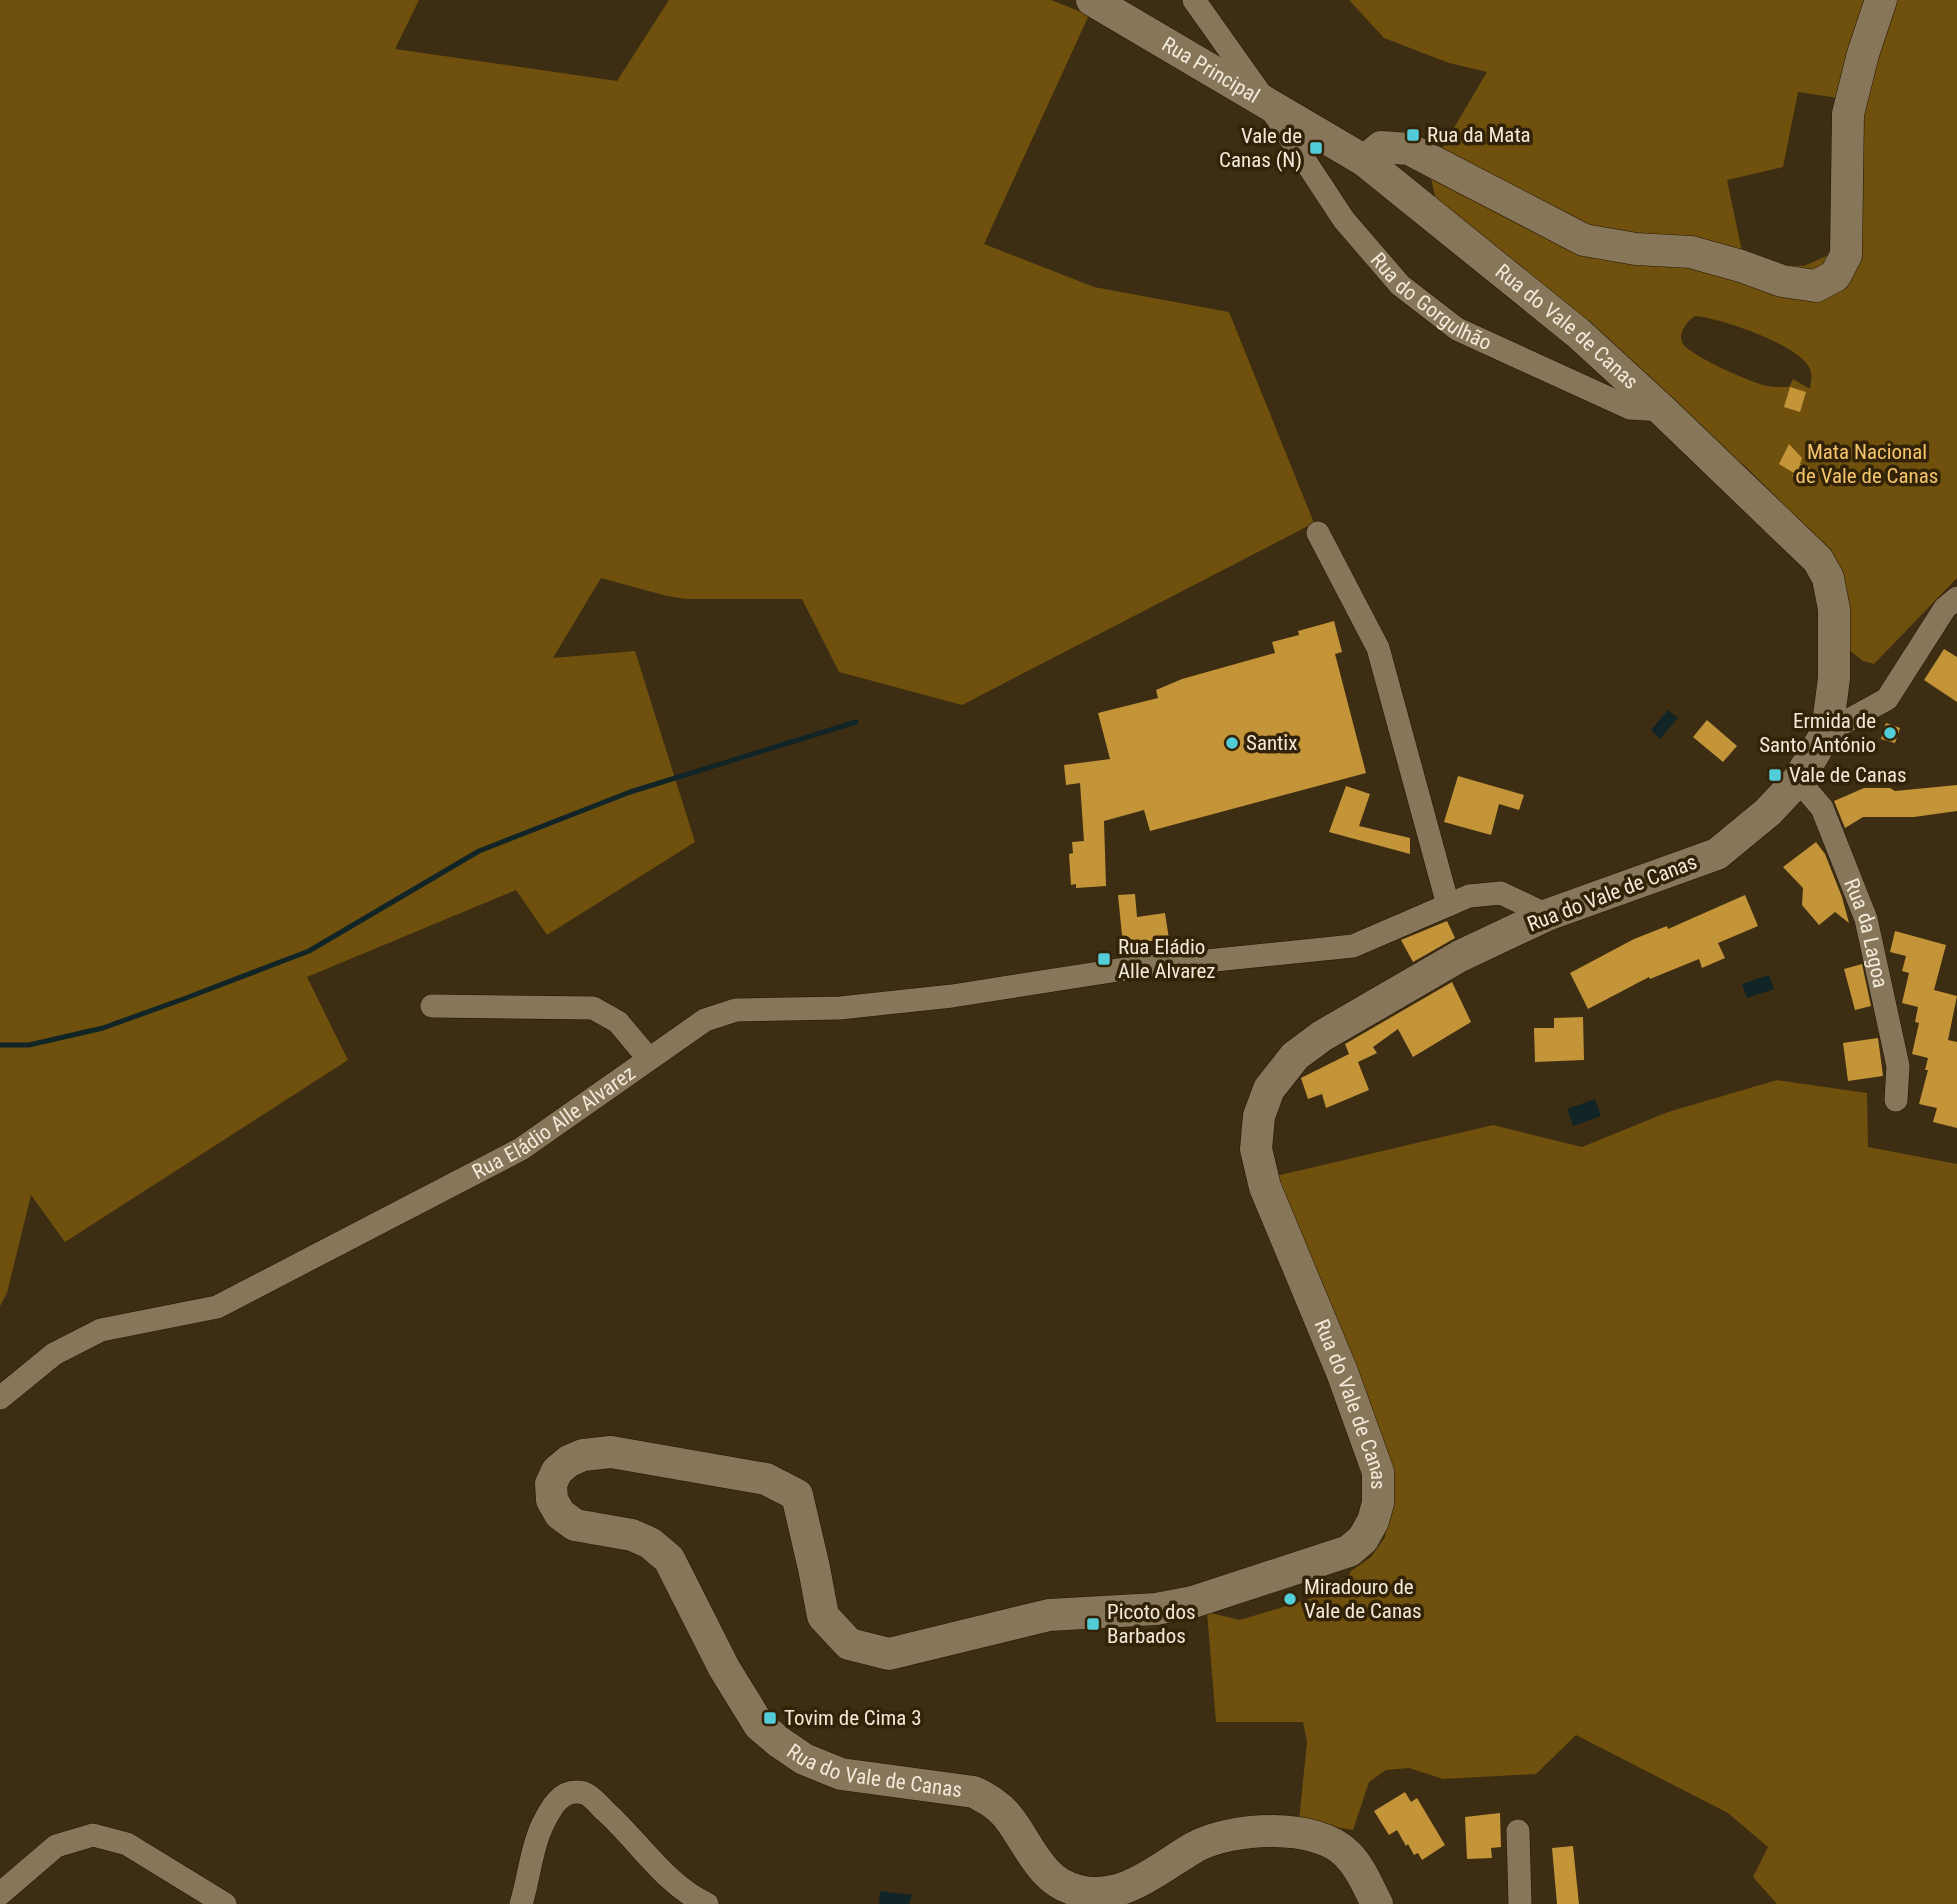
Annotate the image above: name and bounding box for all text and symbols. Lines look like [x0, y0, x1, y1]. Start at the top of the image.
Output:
street label: Rua Principal [1158, 32, 1264, 108]
place label: Rua da Mata [1427, 123, 1531, 147]
place label: Vale de Canas (N) [1219, 124, 1302, 172]
marker: Rua da Mata [1405, 127, 1421, 143]
marker: Vale de Canas (N) [1308, 140, 1324, 156]
street label: Rua do Gorgulhão [1366, 248, 1495, 355]
street label: Rua do Vale de Canas [1491, 259, 1643, 394]
park label: Mata Nacional de Vale de Canas [1796, 440, 1938, 488]
place label: Ermida de Santo António [1759, 709, 1876, 757]
marker: Ermida de Santo António [1882, 725, 1898, 741]
place label: Santix [1246, 731, 1297, 755]
marker: Santix [1224, 735, 1240, 751]
place label: Vale de Canas [1789, 763, 1907, 787]
marker: Vale de Canas [1767, 767, 1783, 783]
street label: Rua do Vale de Canas [1524, 850, 1700, 936]
street label: Rua da Lagoa [1839, 875, 1893, 990]
place label: Rua Eládio Alle Alvarez [1118, 935, 1216, 983]
marker: Rua Eládio Alle Alvarez [1096, 951, 1112, 967]
street label: Rua Eládio Alle Alvarez [468, 1061, 640, 1184]
street label: Rua do Vale de Canas [1309, 1316, 1390, 1490]
place label: Miradouro de Vale de Canas [1304, 1575, 1422, 1623]
marker: Miradouro de Vale de Canas [1282, 1591, 1298, 1607]
place label: Picoto dos Barbados [1107, 1600, 1196, 1648]
marker: Picoto dos Barbados [1085, 1616, 1101, 1632]
place label: Tovim de Cima 3 [784, 1706, 922, 1730]
marker: Tovim de Cima 3 [762, 1710, 778, 1726]
street label: Rua do Vale de Canas [782, 1739, 963, 1802]

